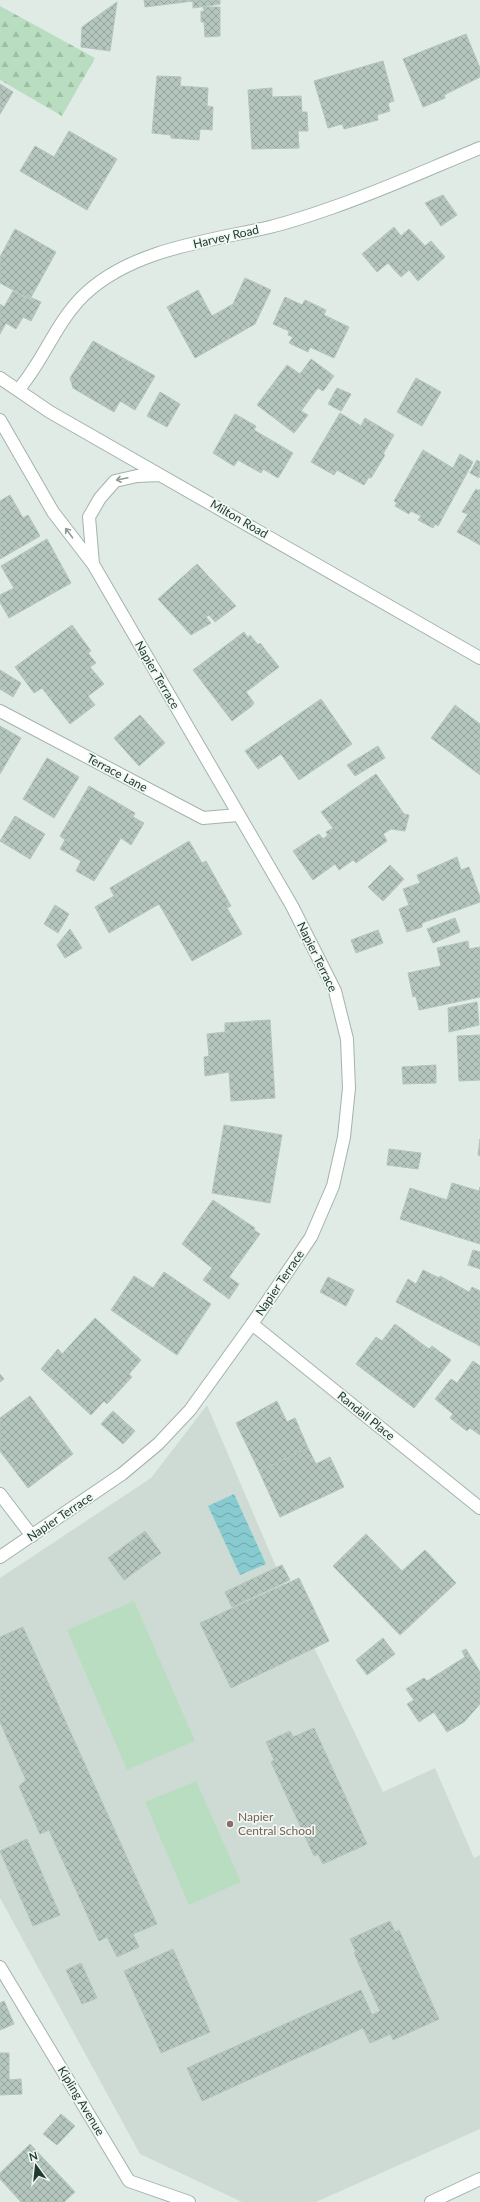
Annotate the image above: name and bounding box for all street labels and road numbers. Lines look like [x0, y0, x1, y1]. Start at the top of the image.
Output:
street label: Harvey Road [192, 222, 260, 251]
street label: Milton Road [208, 496, 271, 541]
street label: Napier Terrace [132, 638, 183, 712]
street label: Terrace Lane [84, 750, 150, 795]
street label: Napier Terrace [294, 919, 341, 994]
street label: Napier Terrace [252, 1247, 307, 1319]
street label: Randall Place [335, 1388, 398, 1443]
street label: Napier Terrace [24, 1489, 96, 1544]
street label: Kipling Avenue [55, 2063, 108, 2138]

